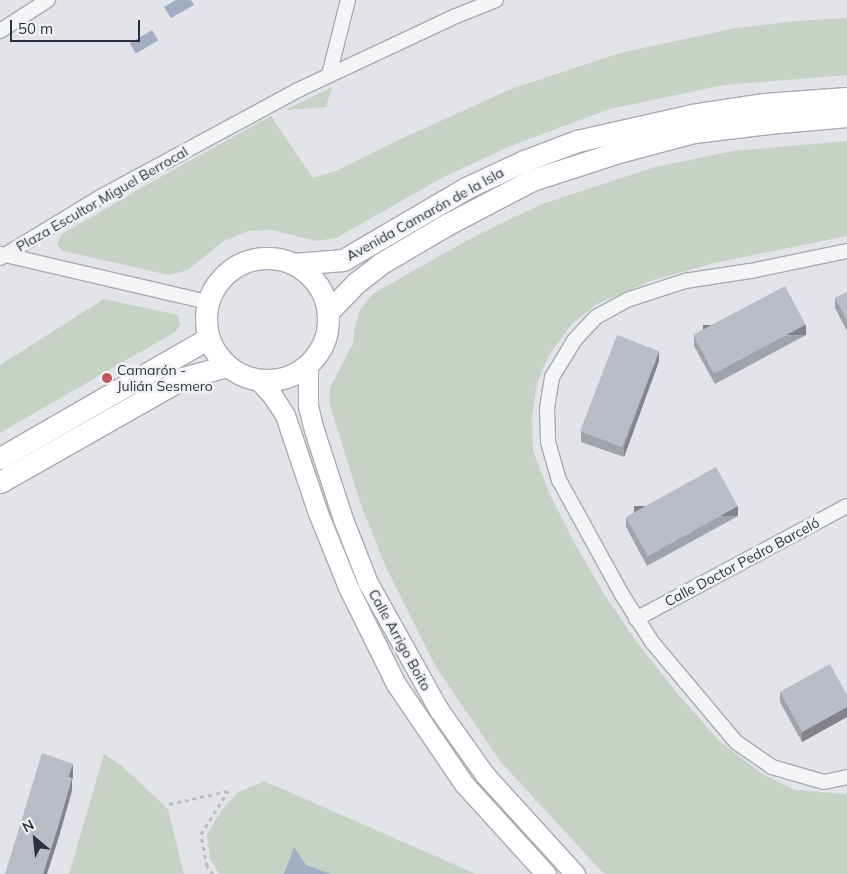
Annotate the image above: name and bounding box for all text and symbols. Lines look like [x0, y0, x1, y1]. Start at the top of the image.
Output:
scale bar [12, 10, 142, 42]
text: 50 m [18, 19, 53, 38]
street label: Plaza Escultor Miguel Berrocal [13, 143, 191, 255]
street label: Avenida Camarón de la Isla [343, 164, 507, 264]
place label: Camarón - Julián Sesmero [117, 362, 213, 394]
marker: Camarón - Julián Sesmero [101, 372, 113, 384]
street label: Calle Doctor Pedro Barceló [662, 514, 822, 610]
street label: Calle Arrigo Boito [365, 586, 435, 694]
north arrow [10, 814, 60, 864]
text: N [19, 815, 37, 836]

